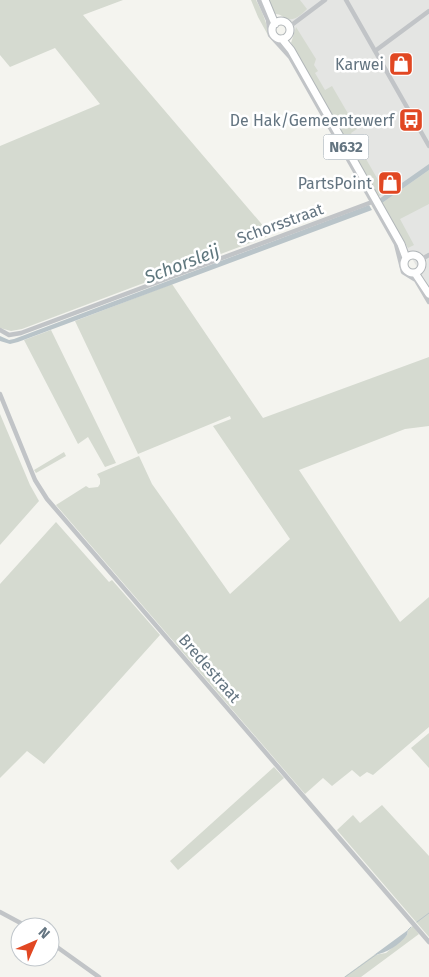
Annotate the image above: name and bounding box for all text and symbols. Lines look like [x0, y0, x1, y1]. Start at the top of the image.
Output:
shop icon: Karwei [388, 51, 414, 77]
place label: Karwei [335, 55, 384, 74]
bus stop icon: De Hak/Gemeentewerf [398, 107, 424, 133]
place label: De Hak/Gemeentewerf [230, 111, 396, 130]
road number: N632 [324, 134, 368, 160]
shop icon: PartsPoint [377, 170, 403, 196]
place label: PartsPoint [298, 174, 372, 193]
street label: Schorsstraat [234, 199, 326, 248]
water label: Schorsleij [141, 240, 223, 289]
street label: Bredestraat [175, 630, 245, 707]
north arrow [10, 917, 60, 967]
text: N [35, 924, 53, 942]

